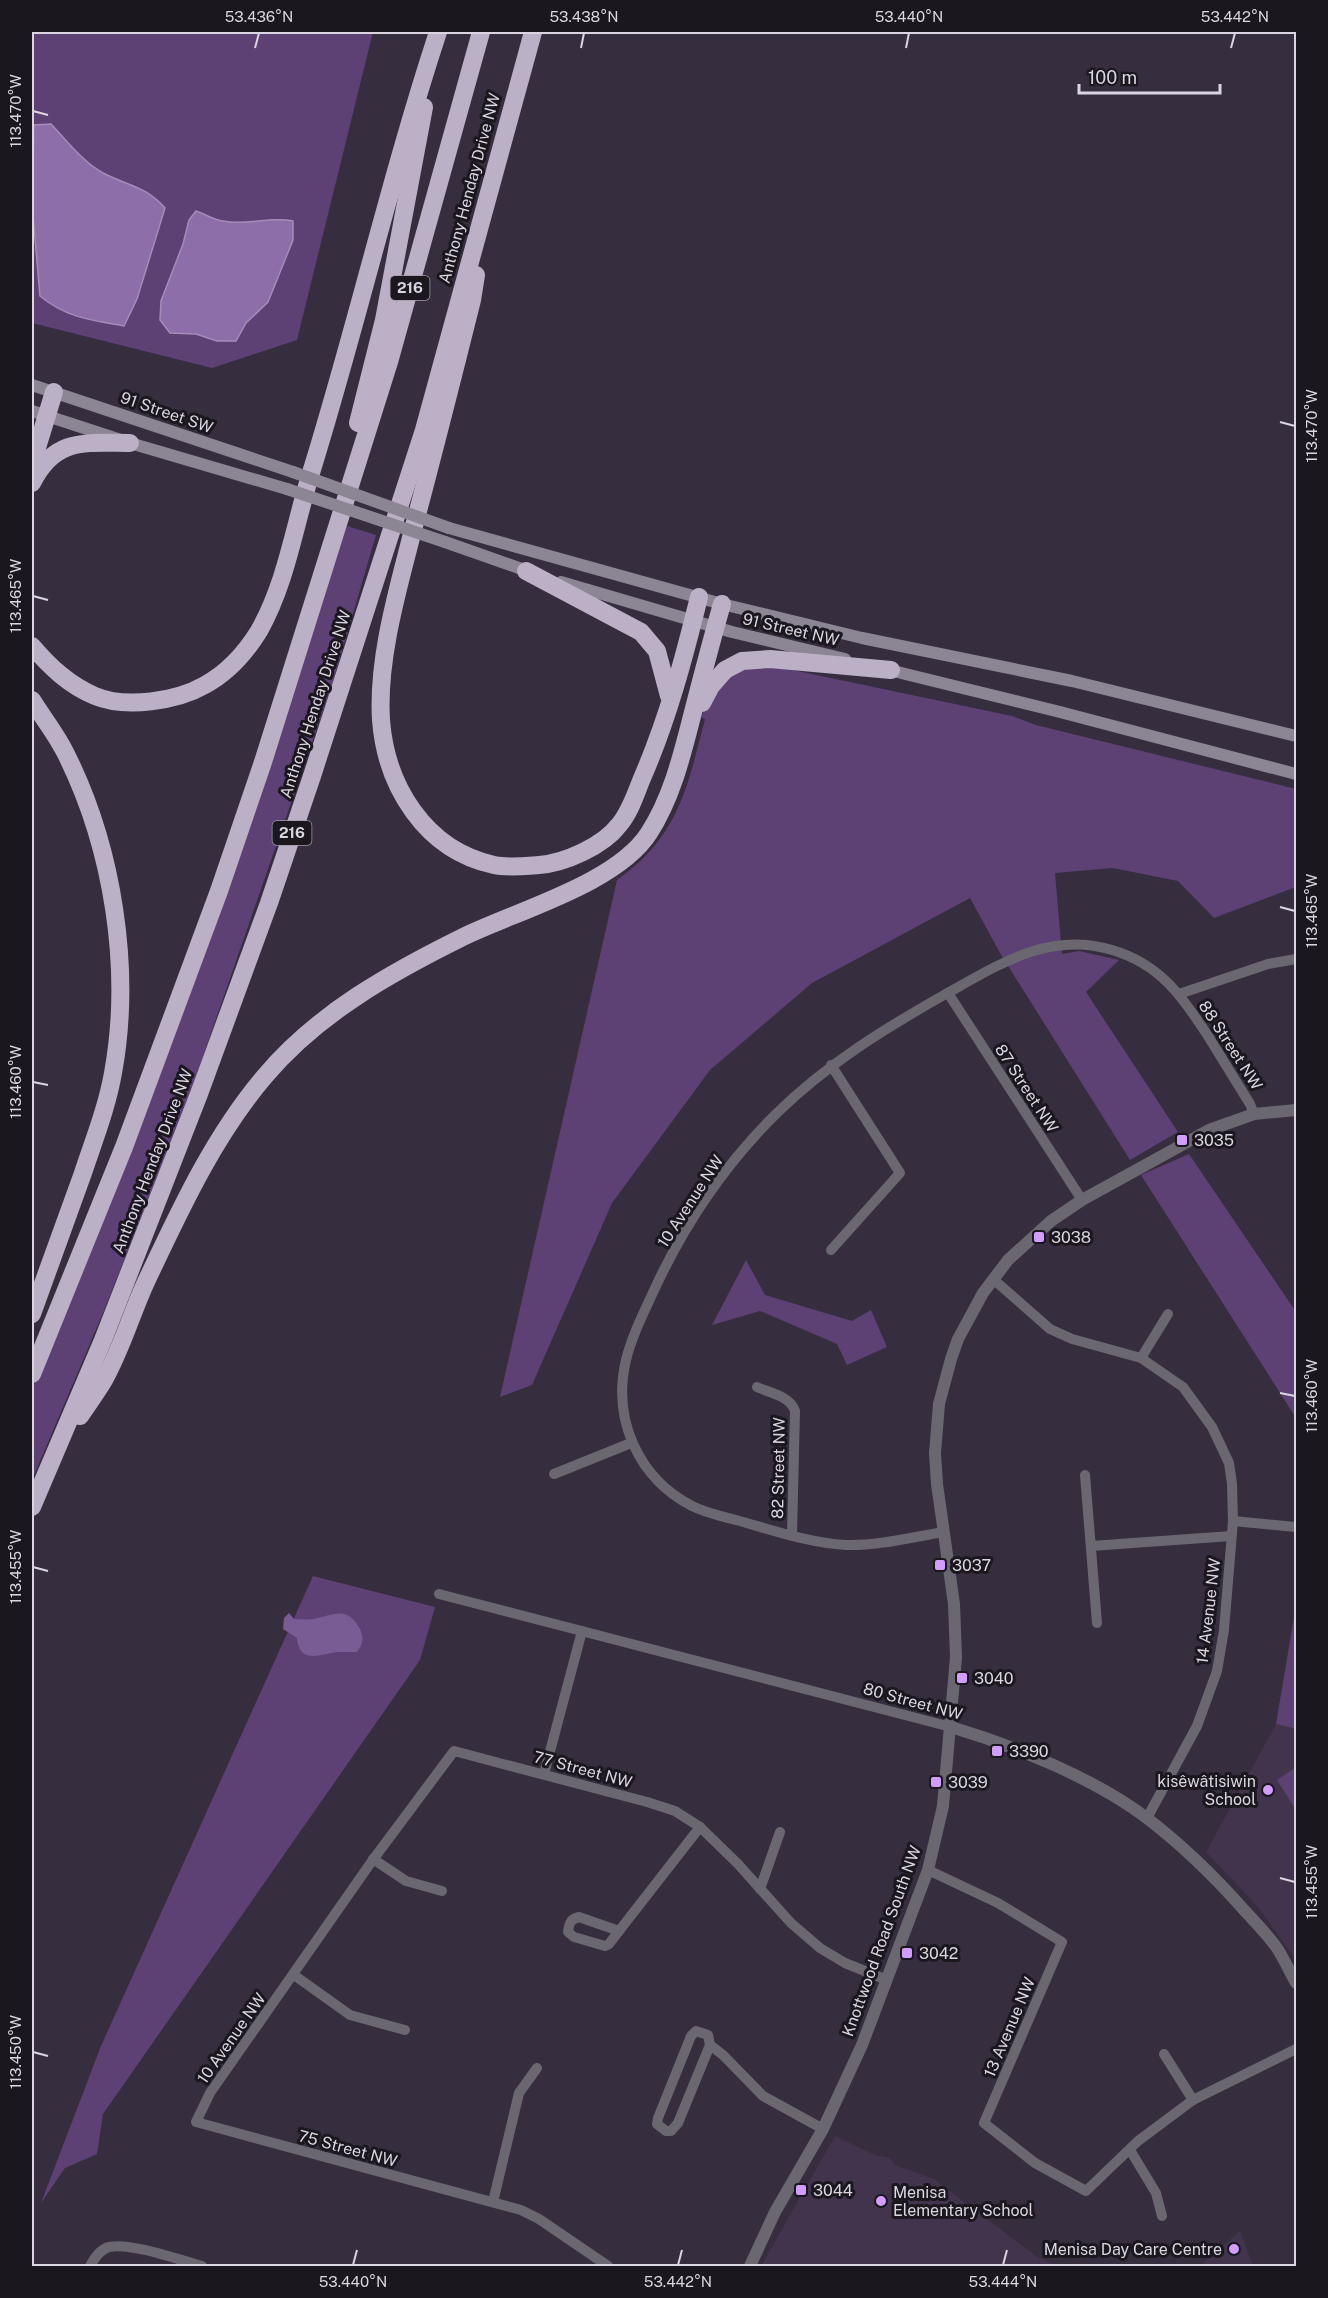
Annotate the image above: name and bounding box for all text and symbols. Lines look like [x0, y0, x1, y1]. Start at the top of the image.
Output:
text: 53.436°N [225, 8, 293, 25]
text: 53.438°N [549, 8, 619, 25]
text: 53.440°N [875, 8, 943, 25]
text: 53.442°N [1201, 8, 1269, 25]
scale bar [1079, 57, 1220, 95]
text: 100 m [1088, 67, 1137, 88]
text: 113.470°W [7, 74, 24, 148]
street label: Anthony Henday Drive NW [435, 91, 504, 285]
road number: 216 [390, 276, 430, 300]
street label: 91 Street SW [118, 388, 216, 437]
text: 113.470°W [1303, 389, 1320, 463]
text: 113.465°W [7, 559, 24, 633]
street label: Anthony Henday Drive NW [276, 608, 355, 801]
street label: 91 Street NW [741, 609, 841, 650]
road number: 216 [272, 821, 312, 845]
text: 113.465°W [1303, 874, 1320, 948]
street label: 88 Street NW [1195, 997, 1266, 1093]
street label: 87 Street NW [991, 1041, 1062, 1136]
text: 113.460°W [7, 1045, 24, 1119]
street label: Anthony Henday Drive NW [108, 1066, 197, 1256]
place label: 3035 [1194, 1131, 1234, 1150]
marker: 3035 [1175, 1133, 1189, 1147]
street label: 10 Avenue NW [654, 1152, 727, 1251]
place label: 3038 [1051, 1228, 1091, 1247]
marker: 3038 [1032, 1230, 1046, 1244]
text: 113.460°W [1303, 1359, 1320, 1433]
street label: 82 Street NW [768, 1417, 789, 1519]
text: 113.455°W [7, 1530, 24, 1604]
place label: 3037 [952, 1556, 991, 1575]
street label: 14 Avenue NW [1193, 1557, 1224, 1665]
marker: 3037 [933, 1558, 947, 1572]
place label: 3040 [974, 1669, 1014, 1688]
marker: 3040 [955, 1671, 969, 1685]
street label: 80 Street NW [861, 1679, 965, 1724]
place label: 3390 [1009, 1742, 1049, 1761]
marker: 3390 [990, 1744, 1004, 1758]
street label: 77 Street NW [532, 1747, 634, 1792]
place label: kisêwâtisiwin School [1157, 1772, 1256, 1809]
place label: 3039 [948, 1773, 988, 1792]
marker: 3039 [929, 1775, 943, 1789]
marker: kisêwâtisiwin School [1261, 1783, 1275, 1797]
street label: Knottwood Road South NW [838, 1843, 925, 2039]
text: 113.455°W [1303, 1845, 1320, 1919]
place label: 3042 [919, 1944, 958, 1963]
marker: 3042 [900, 1946, 914, 1960]
street label: 13 Avenue NW [980, 1974, 1039, 2080]
street label: 10 Avenue NW [193, 1989, 270, 2087]
text: 113.450°W [7, 2015, 24, 2089]
street label: 75 Street NW [296, 2126, 399, 2171]
place label: 3044 [813, 2181, 853, 2200]
marker: 3044 [794, 2183, 808, 2197]
place label: Menisa Elementary School [893, 2183, 1034, 2220]
marker: Menisa Elementary School [874, 2194, 888, 2208]
place label: Menisa Day Care Centre [1044, 2240, 1222, 2259]
marker: Menisa Day Care Centre [1227, 2242, 1241, 2256]
text: 53.440°N [319, 2273, 387, 2290]
text: 53.442°N [644, 2273, 712, 2290]
text: 53.444°N [969, 2273, 1037, 2290]

